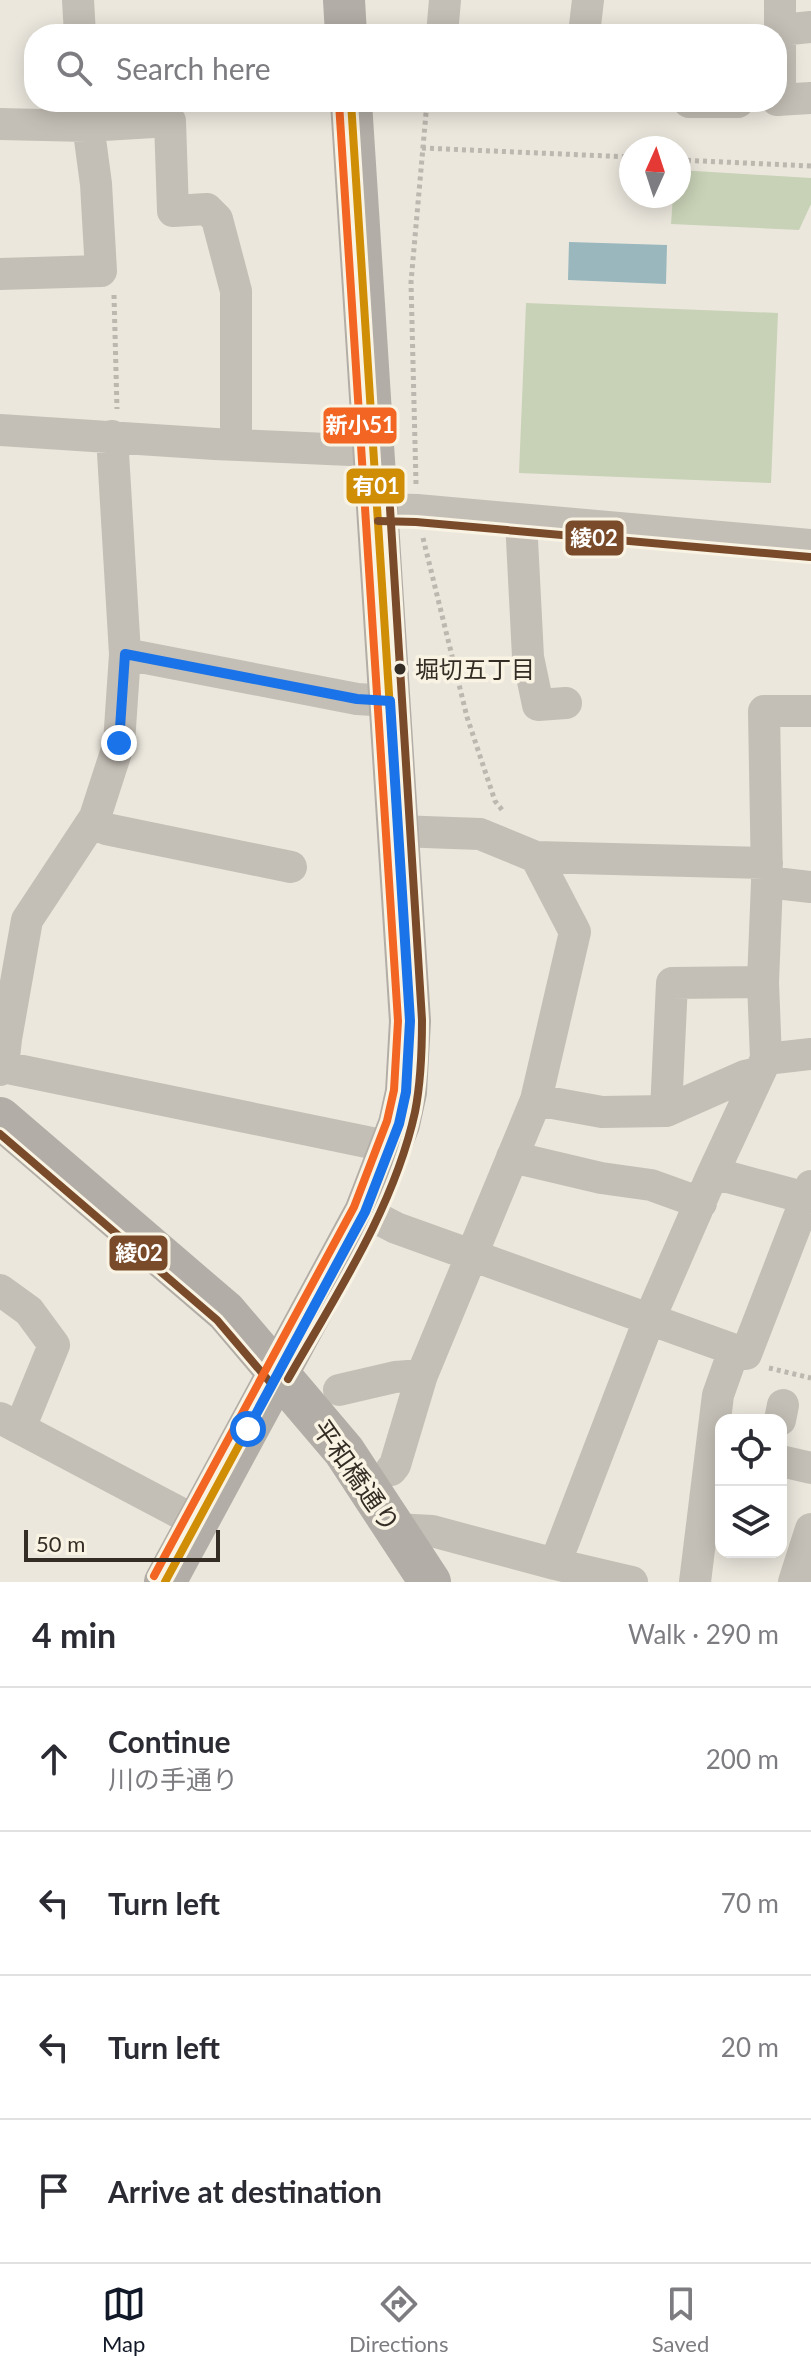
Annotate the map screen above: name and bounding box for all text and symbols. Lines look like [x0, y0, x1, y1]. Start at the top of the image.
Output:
search box [24, 24, 787, 112]
icon: search [52, 46, 96, 90]
text: Search here [116, 50, 271, 86]
north arrow [619, 136, 691, 208]
line badge: 新小51 [322, 406, 398, 445]
text: 新小51 [325, 411, 395, 438]
line badge: 有01 [345, 467, 406, 505]
text: 有01 [352, 472, 400, 499]
line badge: 綾02 [564, 519, 625, 557]
text: 綾02 [570, 524, 618, 551]
place label: 堀切五丁目 [415, 654, 535, 683]
marker: 堀切五丁目 [392, 661, 408, 677]
route end [101, 725, 137, 761]
line badge: 綾02 [108, 1234, 169, 1272]
text: 綾02 [115, 1239, 163, 1266]
route start [230, 1411, 266, 1447]
street label: 平和橋通り [306, 1413, 407, 1538]
map controls [715, 1414, 787, 1558]
button: locate [715, 1414, 787, 1486]
button: layers [715, 1486, 787, 1558]
scale bar [24, 1526, 220, 1562]
text: 50 m [36, 1530, 85, 1557]
text: 4 min [32, 1614, 116, 1655]
text: Walk · 290 m [628, 1618, 779, 1650]
text: Continue [108, 1723, 231, 1759]
icon: ahead [32, 1737, 76, 1781]
text: 200 m [706, 1743, 779, 1775]
text: 川の手通り [108, 1763, 238, 1795]
icon: left [32, 1881, 76, 1925]
text: Turn left [108, 1885, 220, 1921]
text: 70 m [721, 1887, 779, 1919]
icon: left [32, 2025, 76, 2069]
text: Turn left [108, 2029, 220, 2065]
text: 20 m [721, 2031, 779, 2063]
icon: arrive [32, 2169, 76, 2213]
text: Arrive at destination [108, 2173, 382, 2209]
tab: Map [102, 2282, 146, 2357]
tab: Directions [349, 2282, 448, 2357]
tab: Saved [652, 2282, 709, 2357]

